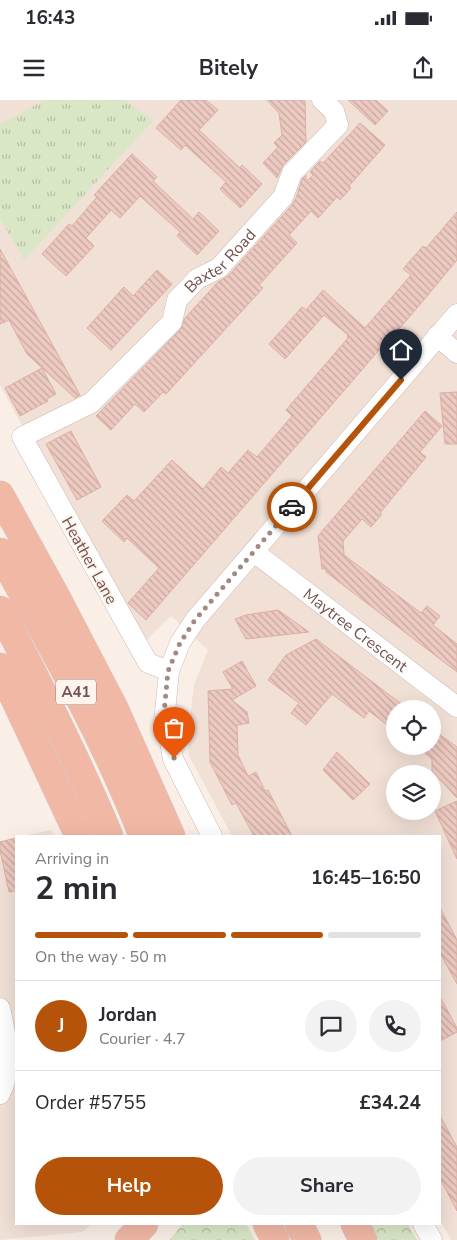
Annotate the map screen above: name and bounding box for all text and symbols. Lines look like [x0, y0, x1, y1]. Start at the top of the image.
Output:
text: 16:43 [25, 5, 75, 31]
text: Bitely [199, 53, 258, 83]
icon: menu [20, 54, 48, 82]
icon: share [409, 54, 437, 82]
street label: Baxter Road [180, 224, 261, 298]
pin [380, 329, 422, 380]
icon: home [387, 336, 415, 364]
courier [267, 482, 317, 532]
icon: car [278, 493, 306, 521]
street label: Heather Lane [56, 513, 122, 608]
street label: Maytree Crescent [298, 583, 412, 678]
road number: A41 [56, 680, 96, 704]
map controls [386, 700, 441, 820]
button: locate [386, 700, 441, 755]
pin [153, 707, 195, 758]
icon: bag [160, 714, 188, 742]
button: layers [386, 765, 441, 820]
text: Arriving in [35, 848, 109, 870]
text: 16:45–16:50 [311, 865, 421, 891]
text: 2 min [35, 867, 118, 910]
text: On the way · 50 m [35, 946, 167, 968]
button: chat [305, 1000, 357, 1052]
button: phone [369, 1000, 421, 1052]
text: Jordan [99, 1002, 157, 1028]
text: J [58, 1013, 64, 1039]
text: Courier · 4.7 [99, 1028, 185, 1050]
text: Order #5755 [35, 1090, 146, 1116]
text: £34.24 [359, 1090, 421, 1116]
button: Help [35, 1157, 223, 1215]
button: Share [233, 1157, 421, 1215]

